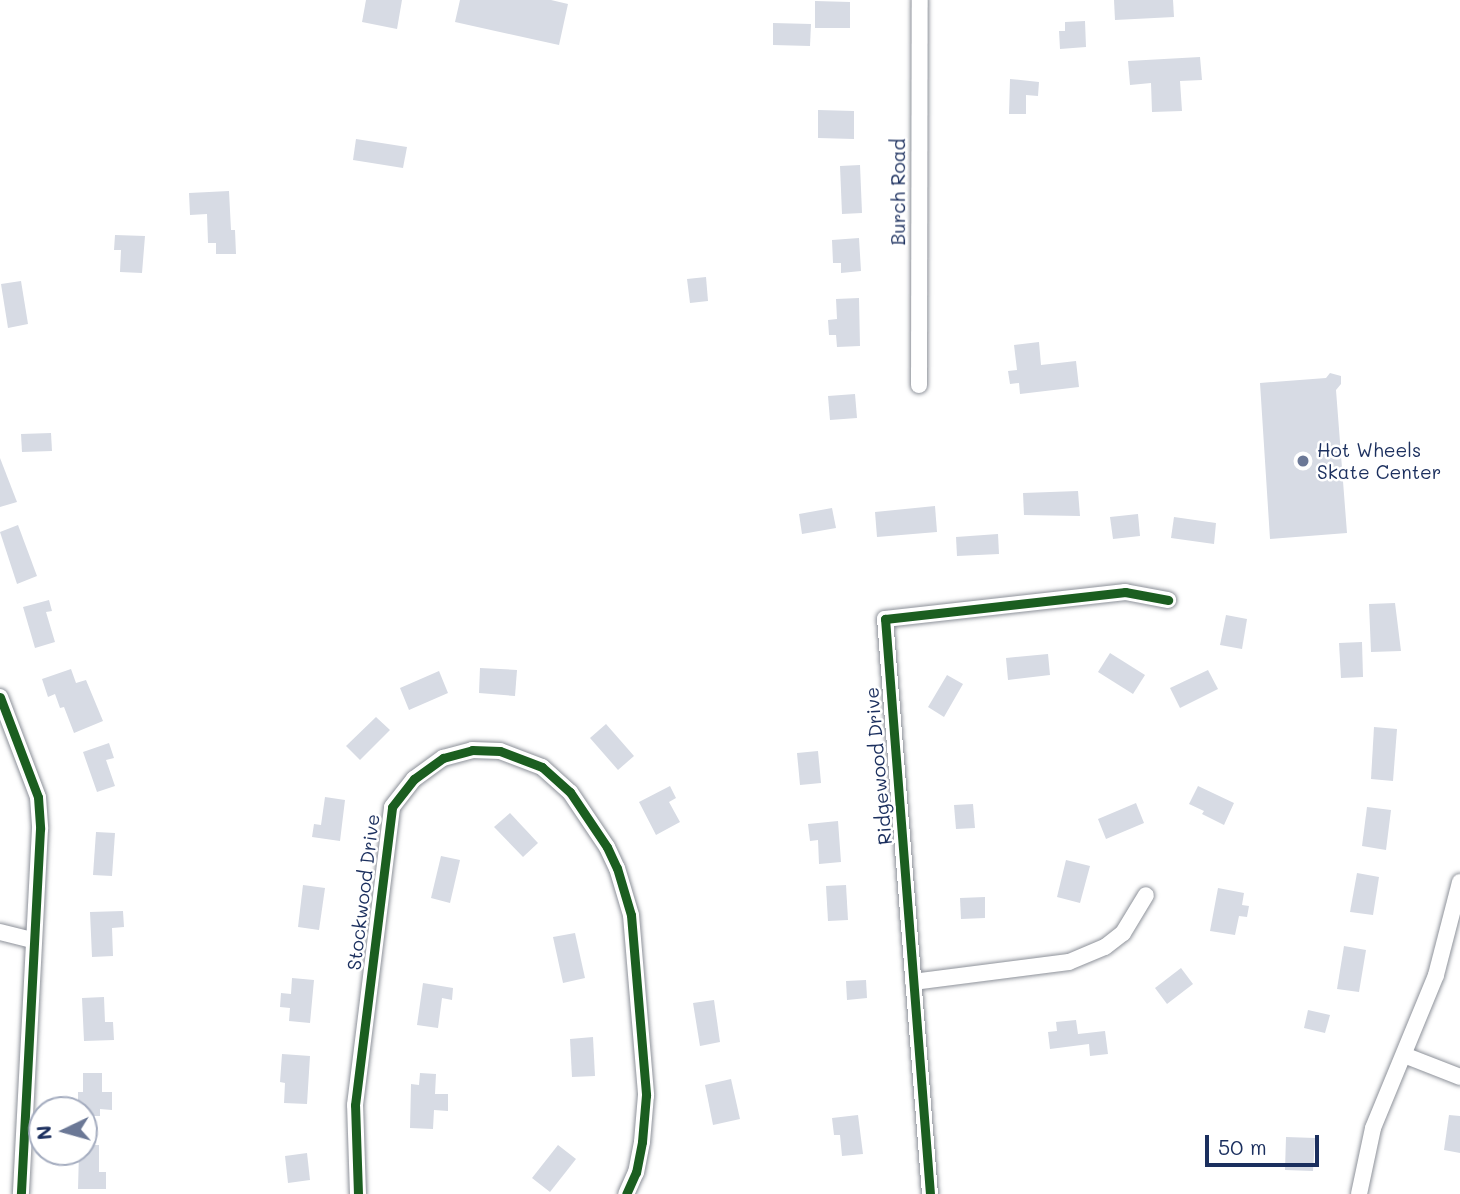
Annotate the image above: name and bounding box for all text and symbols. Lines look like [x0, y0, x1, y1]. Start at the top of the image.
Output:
street label: Burch Road [887, 138, 909, 246]
place label: Hot Wheels Skate Center [1317, 439, 1441, 483]
marker: Hot Wheels Skate Center [1295, 453, 1311, 469]
street label: Ridgewood Drive [860, 686, 896, 846]
street label: Stockwood Drive [342, 813, 384, 971]
north arrow [28, 1096, 98, 1166]
scale bar [1208, 1120, 1322, 1164]
text: N [30, 1124, 57, 1141]
text: 50 m [1218, 1133, 1267, 1160]

